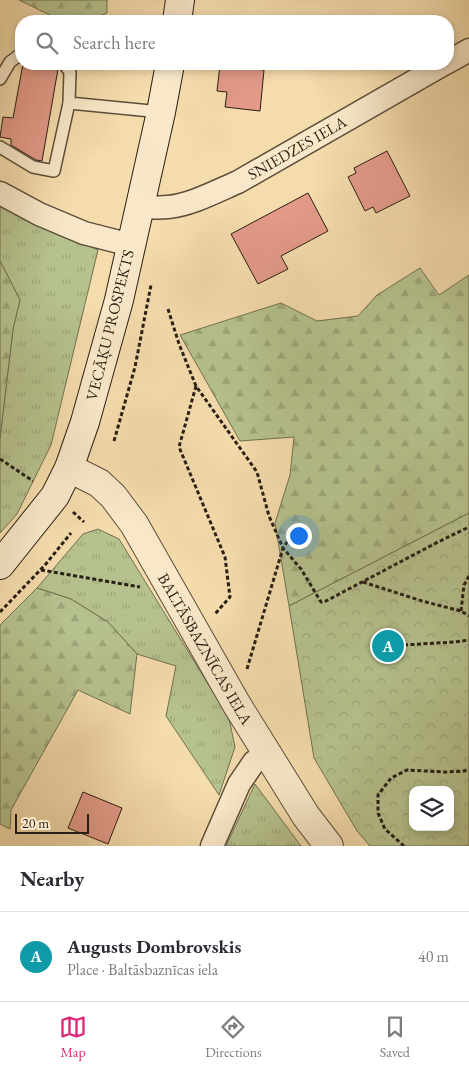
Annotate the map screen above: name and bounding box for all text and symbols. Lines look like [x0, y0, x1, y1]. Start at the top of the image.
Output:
search box [15, 15, 454, 70]
icon: search [33, 29, 61, 57]
text: Search here [73, 30, 155, 55]
street label: SNIEDZES IELA [244, 111, 351, 185]
street label: VECĀĶU PROSPEKTS [81, 247, 139, 403]
your location [286, 523, 312, 549]
street label: BALTĀSBAZNĪCAS IELA [153, 569, 258, 730]
pin: A [372, 627, 404, 665]
map controls [409, 786, 454, 831]
button: layers [409, 786, 454, 831]
scale bar [15, 811, 89, 834]
text: 20 m [22, 814, 49, 832]
text: Nearby [20, 865, 84, 892]
text: Augusts Dombrovskis [67, 934, 241, 959]
text: A [30, 946, 42, 967]
text: 40 m [418, 946, 449, 967]
text: Place · Baltāsbaznīcas iela [67, 959, 218, 980]
tab: Map [59, 1013, 87, 1061]
tab: Directions [205, 1013, 262, 1061]
tab: Saved [380, 1013, 410, 1061]

